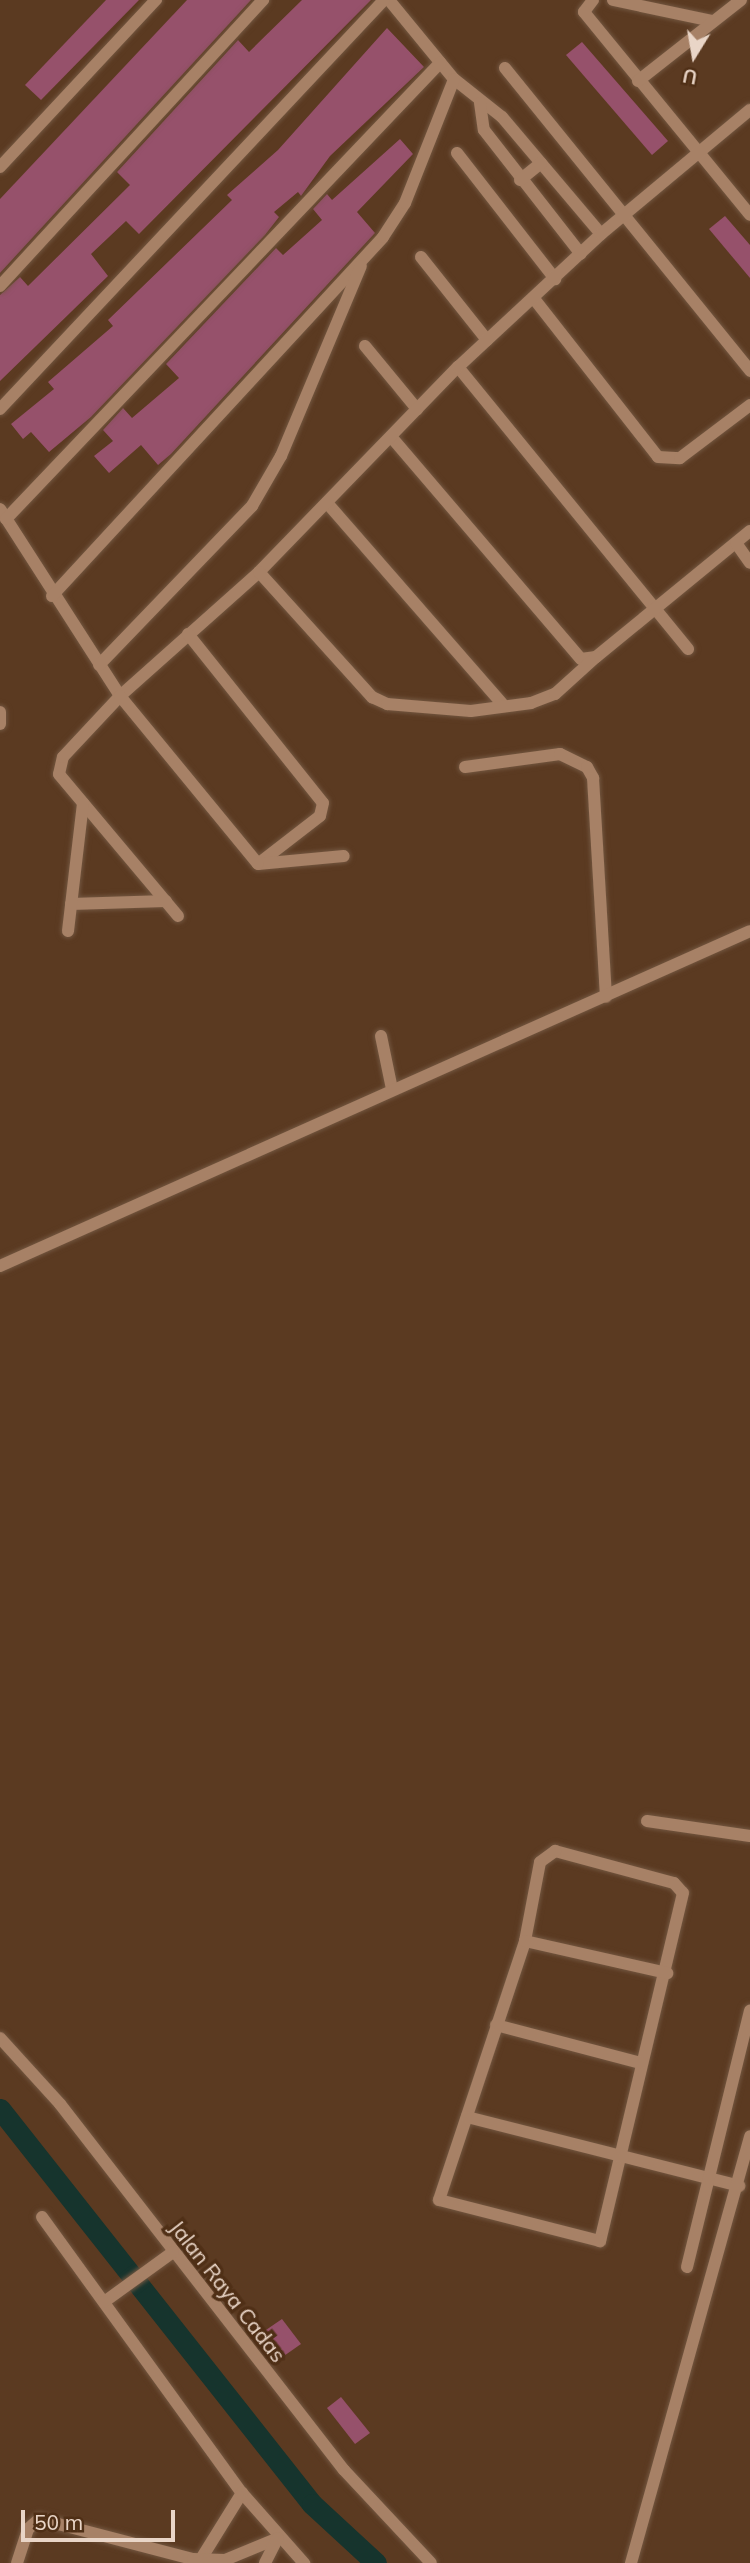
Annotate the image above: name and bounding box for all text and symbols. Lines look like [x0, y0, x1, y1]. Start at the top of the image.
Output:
north arrow [659, 21, 729, 91]
text: U [681, 63, 699, 90]
street label: Jalan Raya Cadas [165, 2215, 291, 2367]
scale bar [24, 2496, 178, 2540]
text: 50 m [34, 2509, 83, 2535]

